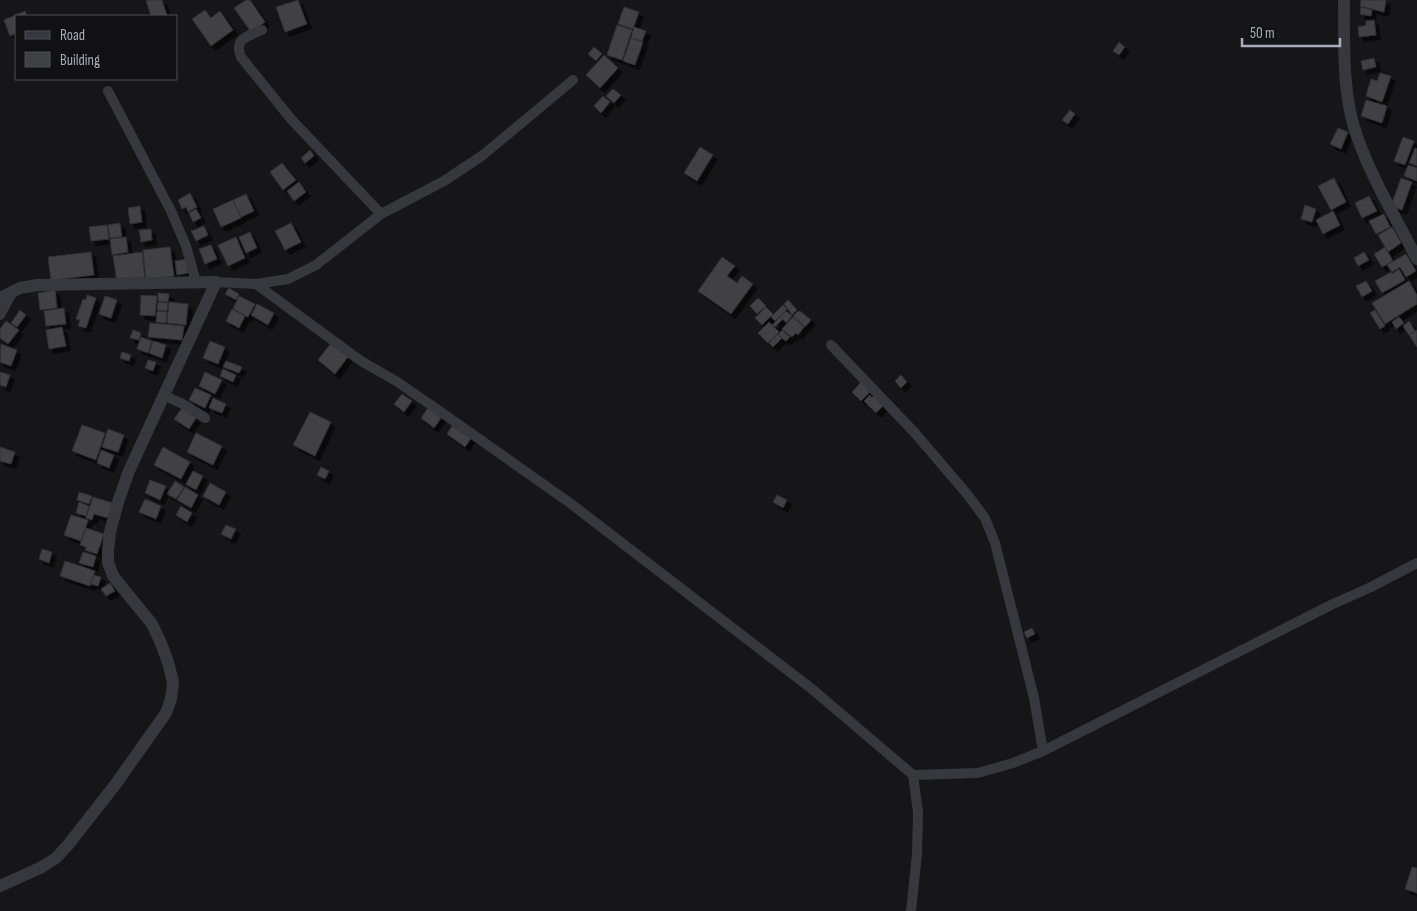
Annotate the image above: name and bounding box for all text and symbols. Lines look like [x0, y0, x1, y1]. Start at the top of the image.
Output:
legend [15, 15, 178, 80]
scale bar [1242, 15, 1340, 47]
text: 50 m [1250, 24, 1275, 43]
text: Road [60, 26, 85, 45]
text: Building [60, 51, 100, 70]

